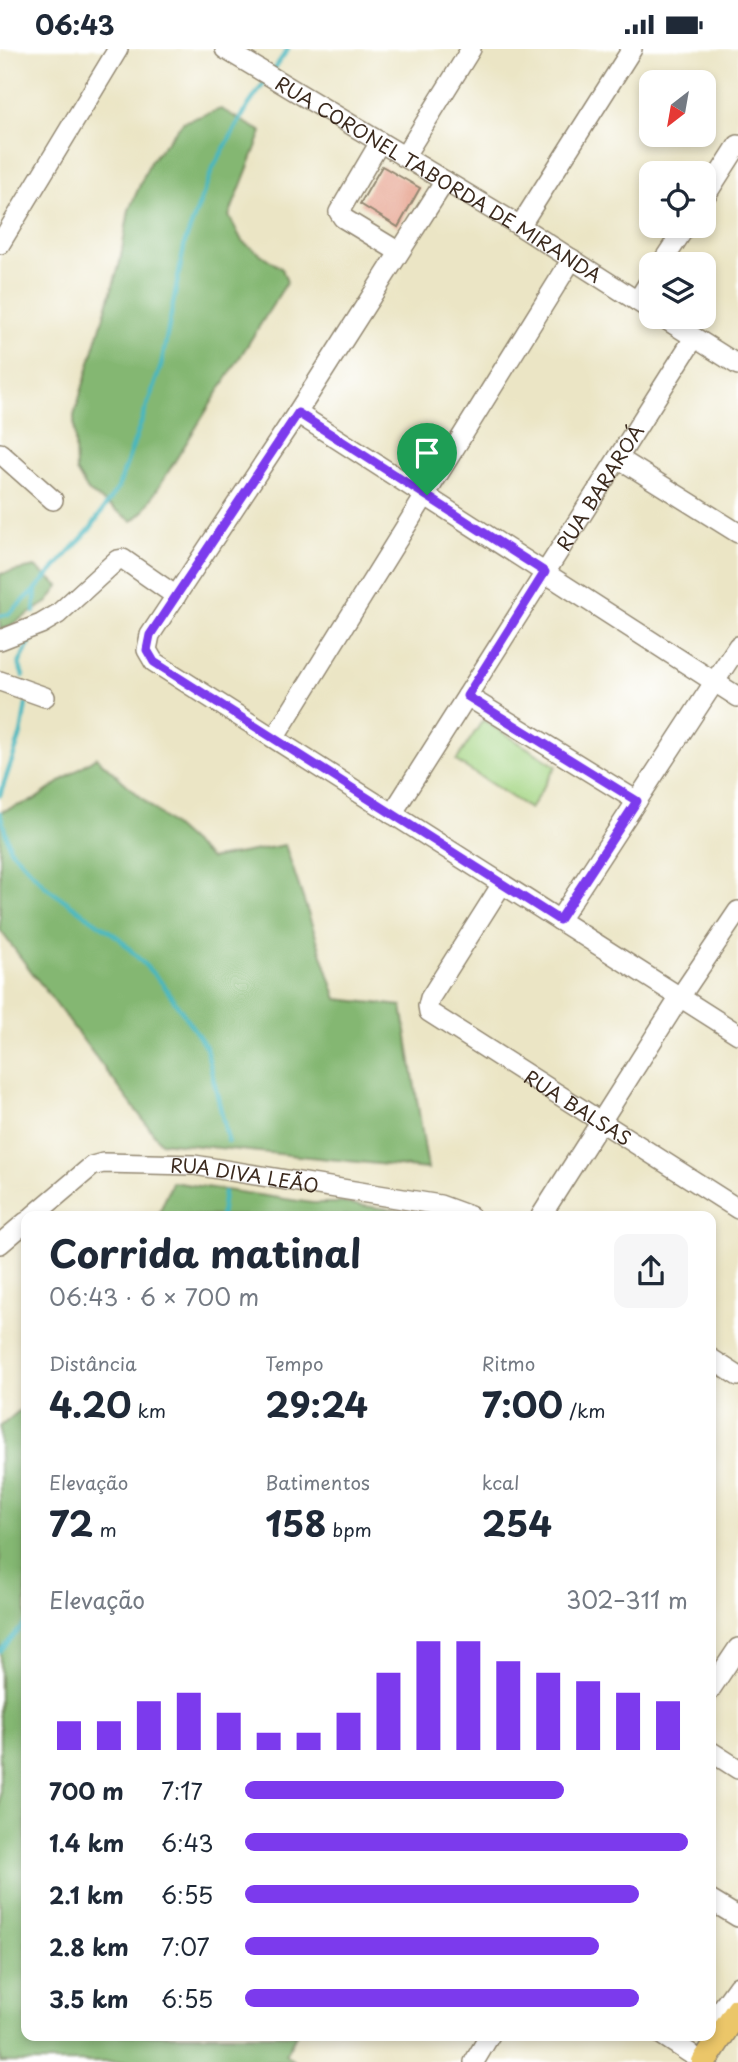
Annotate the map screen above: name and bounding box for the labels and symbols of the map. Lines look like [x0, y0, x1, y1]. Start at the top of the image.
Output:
street label: RUA CORONEL TABORDA DE MIRANDA [270, 69, 607, 289]
north arrow [639, 70, 716, 147]
street label: RUA BARAROÁ [549, 419, 650, 556]
pin [397, 423, 457, 495]
street label: RUA BALSAS [519, 1062, 637, 1152]
street label: RUA DIVA LEÃO [170, 1150, 321, 1199]

